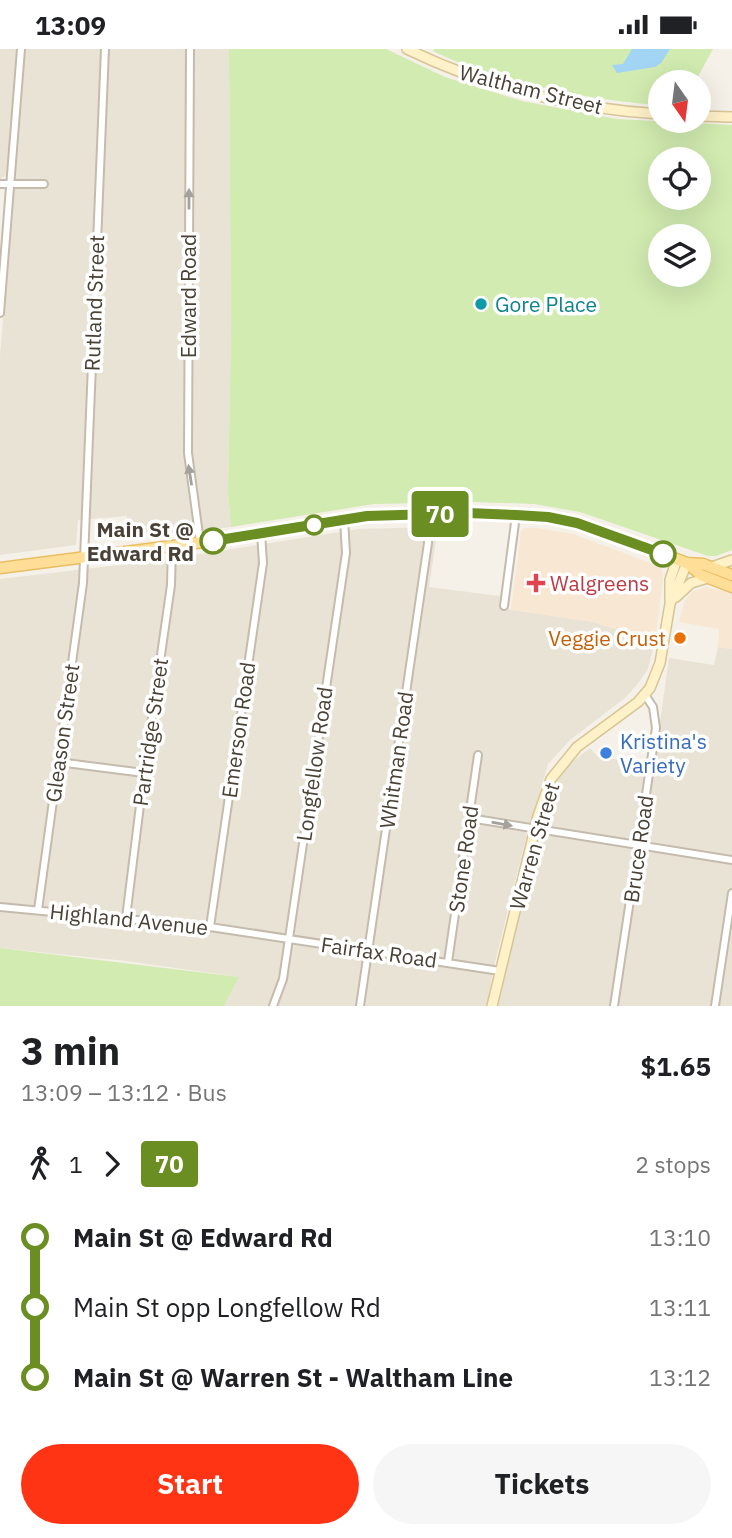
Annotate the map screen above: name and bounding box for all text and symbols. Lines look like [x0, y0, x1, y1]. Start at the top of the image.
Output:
text: 13:09 [35, 8, 106, 42]
street label: Waltham Street [456, 58, 606, 120]
north arrow [648, 70, 710, 133]
map controls [648, 70, 711, 287]
button: locate [648, 147, 711, 210]
one-way arrow [183, 188, 195, 210]
button: layers [648, 224, 711, 287]
street label: Rutland Street [78, 234, 110, 372]
street label: Edward Road [174, 234, 202, 358]
place label: Gore Place [495, 290, 597, 318]
marker: Gore Place [473, 296, 489, 312]
one-way arrow [184, 464, 195, 486]
line badge: 70 [408, 491, 472, 537]
text: 70 [426, 498, 454, 530]
place label: Main St @ Edward Rd [87, 515, 194, 567]
unlabelled marker [304, 515, 324, 535]
marker: Main St @ Edward Rd [200, 528, 226, 554]
unlabelled marker [650, 541, 676, 567]
place label: Walgreens [550, 569, 649, 597]
marker: Walgreens [528, 575, 544, 591]
place label: Veggie Crust [548, 624, 666, 652]
marker: Veggie Crust [672, 630, 688, 646]
street label: Partridge Street [126, 656, 174, 808]
street label: Emerson Road [215, 660, 261, 800]
street label: Gleason Street [38, 662, 86, 804]
street label: Longfellow Road [289, 685, 339, 843]
street label: Whitman Road [373, 690, 419, 830]
place label: Kristina's Variety [620, 727, 707, 779]
marker: Kristina's Variety [598, 745, 614, 761]
street label: Warren Street [502, 779, 566, 913]
street label: Bruce Road [617, 793, 659, 905]
street label: Stone Road [442, 804, 484, 914]
one-way arrow [491, 819, 513, 830]
street label: Highland Avenue [48, 897, 210, 941]
street label: Fairfax Road [319, 930, 439, 974]
text: 3 min [21, 1026, 120, 1075]
text: $1.65 [641, 1049, 711, 1083]
text: 13:09 – 13:12 · Bus [21, 1077, 227, 1107]
icon: walk [21, 1145, 59, 1183]
icon: forward [93, 1145, 131, 1183]
text: 70 [155, 1148, 184, 1180]
text: 1 [69, 1149, 83, 1179]
text: 2 stops [635, 1149, 711, 1179]
text: Main St @ Edward Rd [73, 1220, 333, 1254]
text: 13:10 [649, 1222, 711, 1252]
text: Main St opp Longfellow Rd [73, 1290, 381, 1324]
text: 13:11 [649, 1292, 711, 1322]
text: Main St @ Warren St - Waltham Line [73, 1360, 513, 1394]
text: 13:12 [649, 1362, 711, 1392]
button: Start [21, 1444, 359, 1524]
button: Tickets [373, 1444, 711, 1524]

